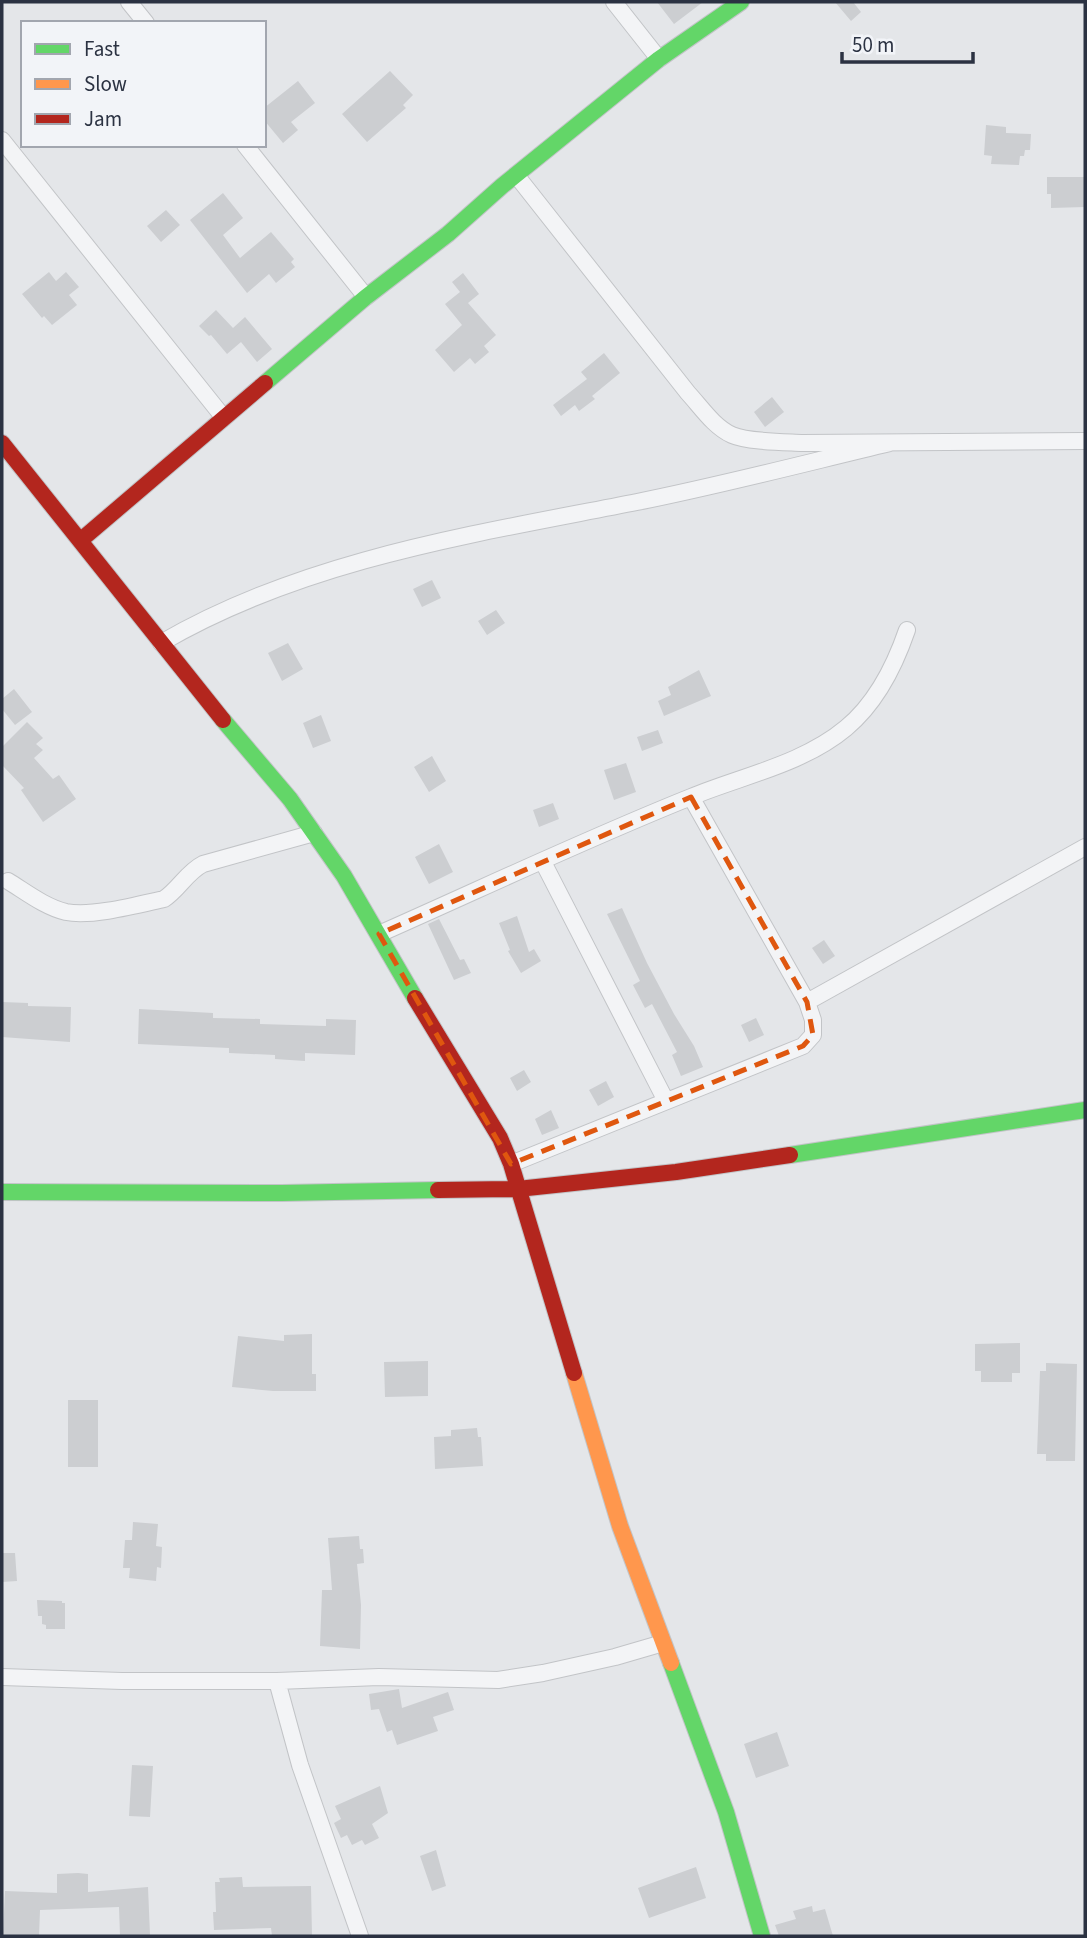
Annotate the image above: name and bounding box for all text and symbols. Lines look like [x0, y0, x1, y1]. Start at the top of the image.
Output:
legend [21, 21, 266, 147]
scale bar [842, 21, 973, 65]
text: 50 m [852, 30, 894, 60]
text: Fast [84, 34, 120, 64]
text: Slow [84, 69, 127, 99]
text: Jam [84, 104, 122, 134]

